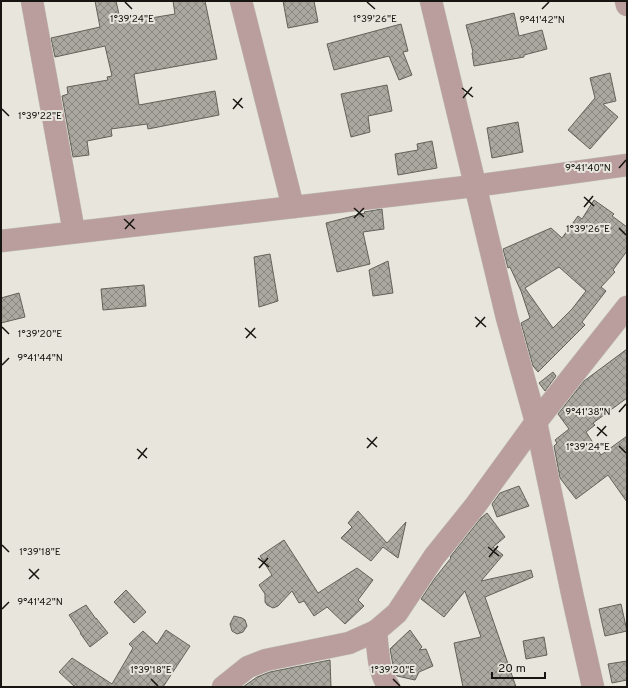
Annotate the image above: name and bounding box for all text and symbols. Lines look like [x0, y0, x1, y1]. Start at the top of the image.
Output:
text: 1°39'24"E [110, 13, 154, 26]
text: 1°39'26"E [353, 13, 397, 26]
text: 9°41'42"N [519, 14, 565, 27]
text: 1°39'22"E [18, 110, 62, 123]
text: 9°41'40"N [565, 162, 611, 175]
text: 1°39'26"E [566, 223, 610, 236]
text: 1°39'20"E [18, 328, 62, 341]
text: 9°41'44"N [17, 352, 63, 365]
text: 9°41'38"N [565, 406, 611, 419]
text: 1°39'24"E [566, 441, 610, 454]
text: 1°39'18"E [19, 546, 61, 559]
text: 9°41'42"N [17, 596, 63, 609]
scale bar [492, 654, 545, 680]
text: 20 m [498, 661, 526, 677]
text: 1°39'18"E [130, 664, 172, 677]
text: 1°39'20"E [371, 664, 415, 677]

